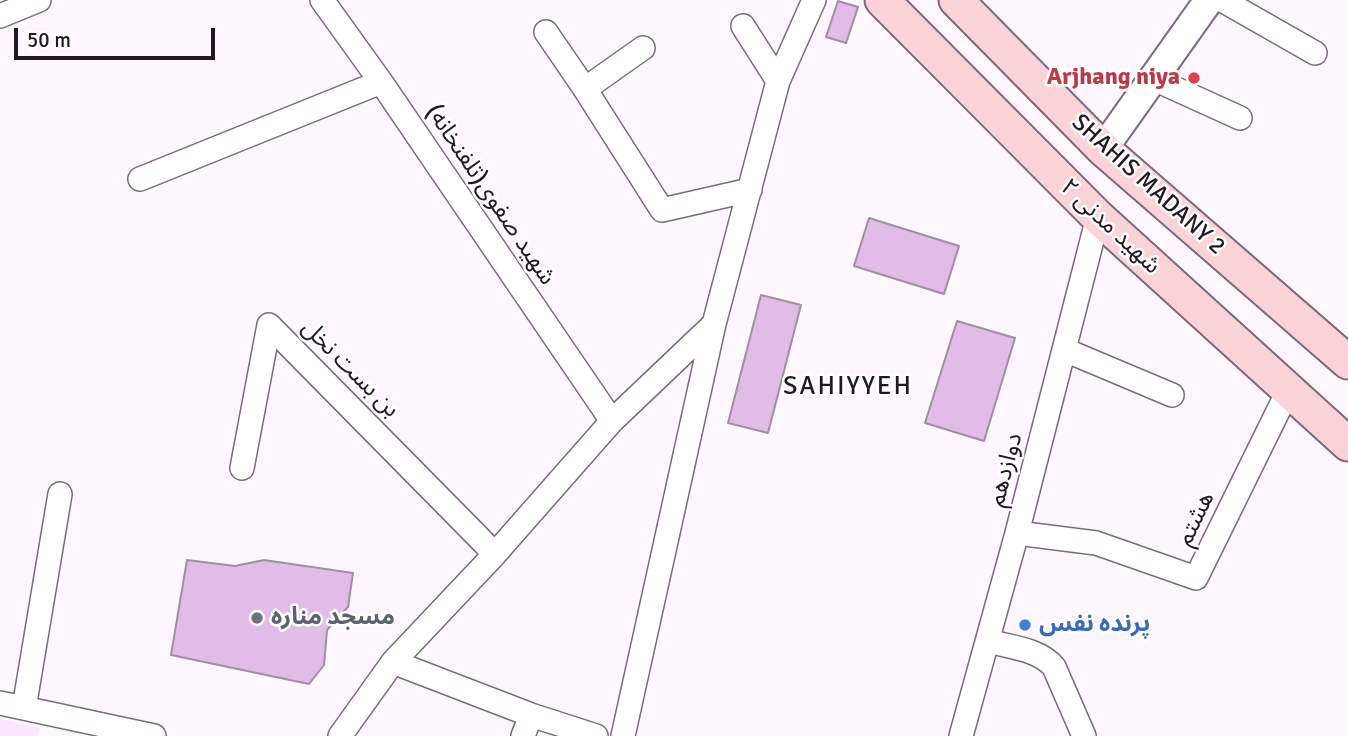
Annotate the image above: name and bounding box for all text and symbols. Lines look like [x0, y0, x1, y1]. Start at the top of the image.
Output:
scale bar [18, 14, 219, 58]
text: 50 m [27, 27, 71, 53]
place label: Arjhang niya [1047, 64, 1180, 92]
marker: Arjhang niya [1186, 70, 1202, 86]
street label: شهید صفوی(تلفنخانه) [419, 99, 561, 291]
street label: SHAHIS MADANY 2 [1065, 109, 1231, 261]
street label: شهید مدنی ۲ [1054, 173, 1166, 281]
street label: بن بست نخل [295, 314, 405, 424]
district label: SAHIYYEH [784, 371, 912, 403]
street label: دوازدهم [982, 430, 1030, 510]
street label: هشتم [1171, 487, 1221, 551]
place label: مسجد مناره [271, 604, 395, 632]
marker: مسجد مناره [249, 610, 265, 626]
place label: پرنده نفس [1039, 611, 1150, 639]
marker: پرنده نفس [1017, 617, 1033, 633]

